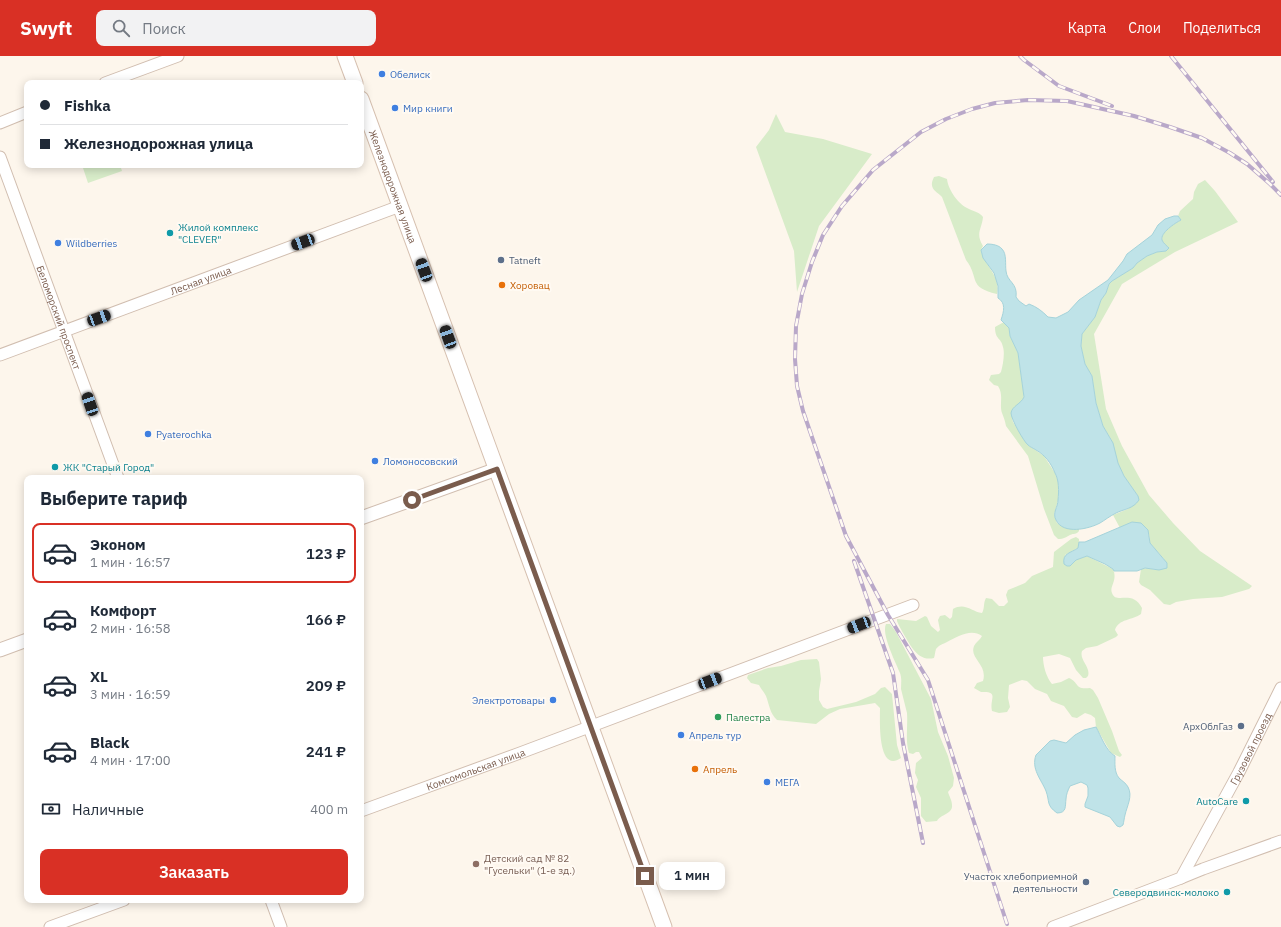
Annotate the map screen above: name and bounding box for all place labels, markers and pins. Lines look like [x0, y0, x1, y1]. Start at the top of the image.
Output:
place label: Обелиск [390, 68, 431, 81]
marker: Обелиск [377, 69, 387, 79]
place label: Мир книги [403, 102, 453, 115]
marker: Мир книги [390, 103, 400, 113]
place label: Жилой комплекс "СLEVER" [178, 221, 258, 246]
marker: Жилой комплекс "СLEVER" [165, 228, 175, 238]
place label: Wildberries [66, 237, 118, 250]
marker: Wildberries [53, 238, 63, 248]
place label: Tatneft [509, 254, 541, 267]
marker: Tatneft [496, 255, 506, 265]
place label: Хоровац [510, 279, 550, 292]
marker: Хоровац [497, 280, 507, 290]
place label: Pyaterochka [156, 428, 212, 441]
marker: Pyaterochka [143, 429, 153, 439]
place label: Ломоносовский [383, 455, 458, 468]
marker: Ломоносовский [370, 456, 380, 466]
place label: ЖК "Старый Город" [63, 461, 154, 474]
marker: ЖК "Старый Город" [50, 462, 60, 472]
place label: Электротовары [472, 694, 545, 707]
marker: Электротовары [548, 695, 558, 705]
place label: Палестра [726, 711, 771, 724]
marker: Палестра [713, 712, 723, 722]
place label: АрхОблГаз [1183, 720, 1233, 733]
marker: АрхОблГаз [1236, 721, 1246, 731]
place label: Апрель тур [689, 729, 741, 742]
marker: Апрель тур [676, 730, 686, 740]
place label: Апрель [703, 763, 737, 776]
marker: Апрель [690, 764, 700, 774]
place label: МЕГА [775, 776, 800, 789]
marker: МЕГА [762, 777, 772, 787]
place label: AutoCare [1196, 795, 1239, 808]
marker: AutoCare [1241, 796, 1251, 806]
place label: Детский сад № 82 "Гусельки" (1-е зд.) [484, 852, 575, 877]
marker: Детский сад № 82 "Гусельки" (1-е зд.) [471, 859, 481, 869]
place label: Участок хлебоприемной деятельности [964, 870, 1078, 895]
marker: Участок хлебоприемной деятельности [1081, 877, 1091, 887]
place label: Северодвинск-молоко [1113, 886, 1219, 899]
marker: Северодвинск-молоко [1222, 887, 1232, 897]

